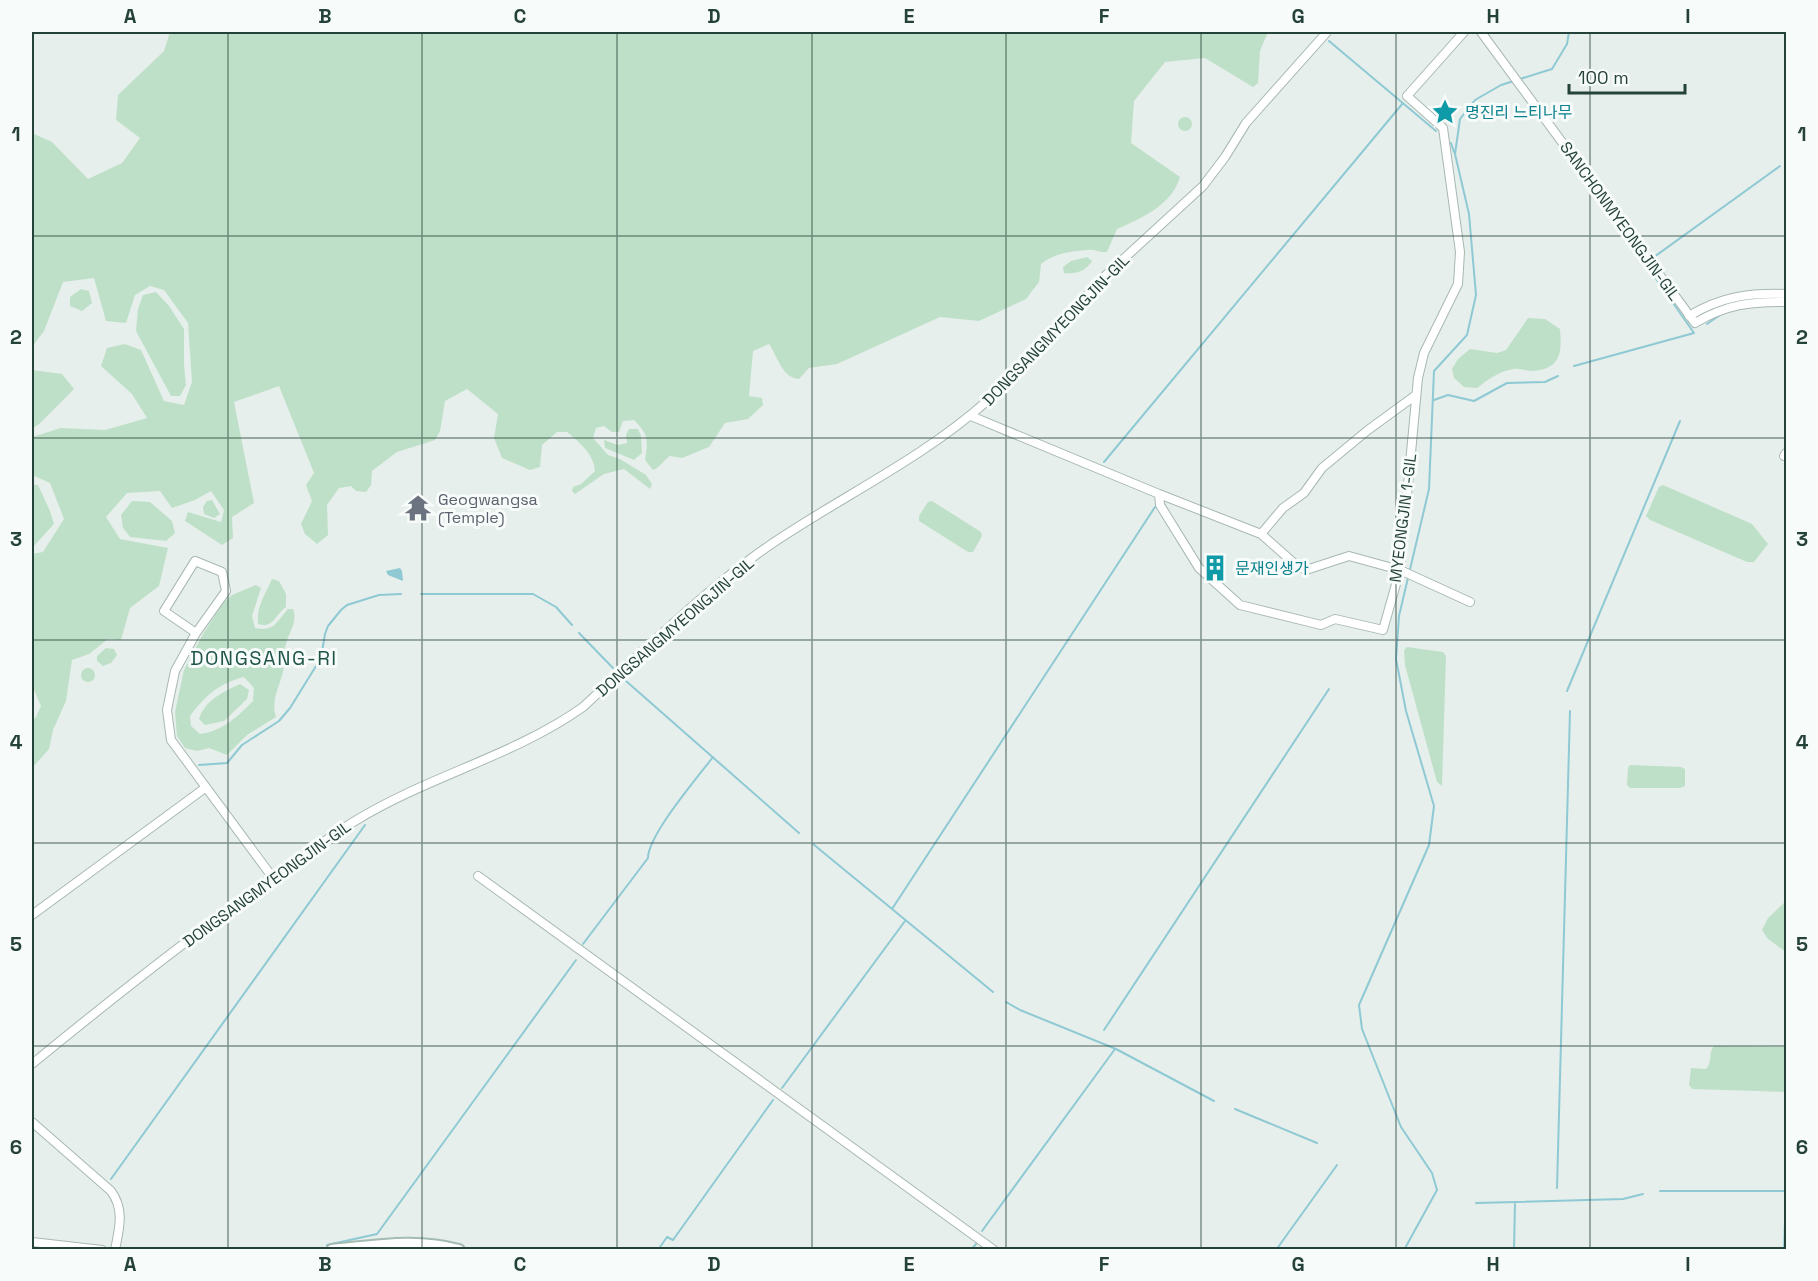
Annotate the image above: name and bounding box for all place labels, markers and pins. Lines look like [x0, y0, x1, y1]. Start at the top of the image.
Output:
place icon: 명진리 느티나무 [1430, 97, 1460, 127]
place label: 명진리 느티나무 [1465, 102, 1572, 123]
place label: Geogwangsa (Temple) [438, 489, 538, 528]
temple icon: Geogwangsa (Temple) [403, 493, 433, 523]
building icon: 문재인생가 [1200, 553, 1230, 583]
place label: 문재인생가 [1235, 558, 1309, 579]

